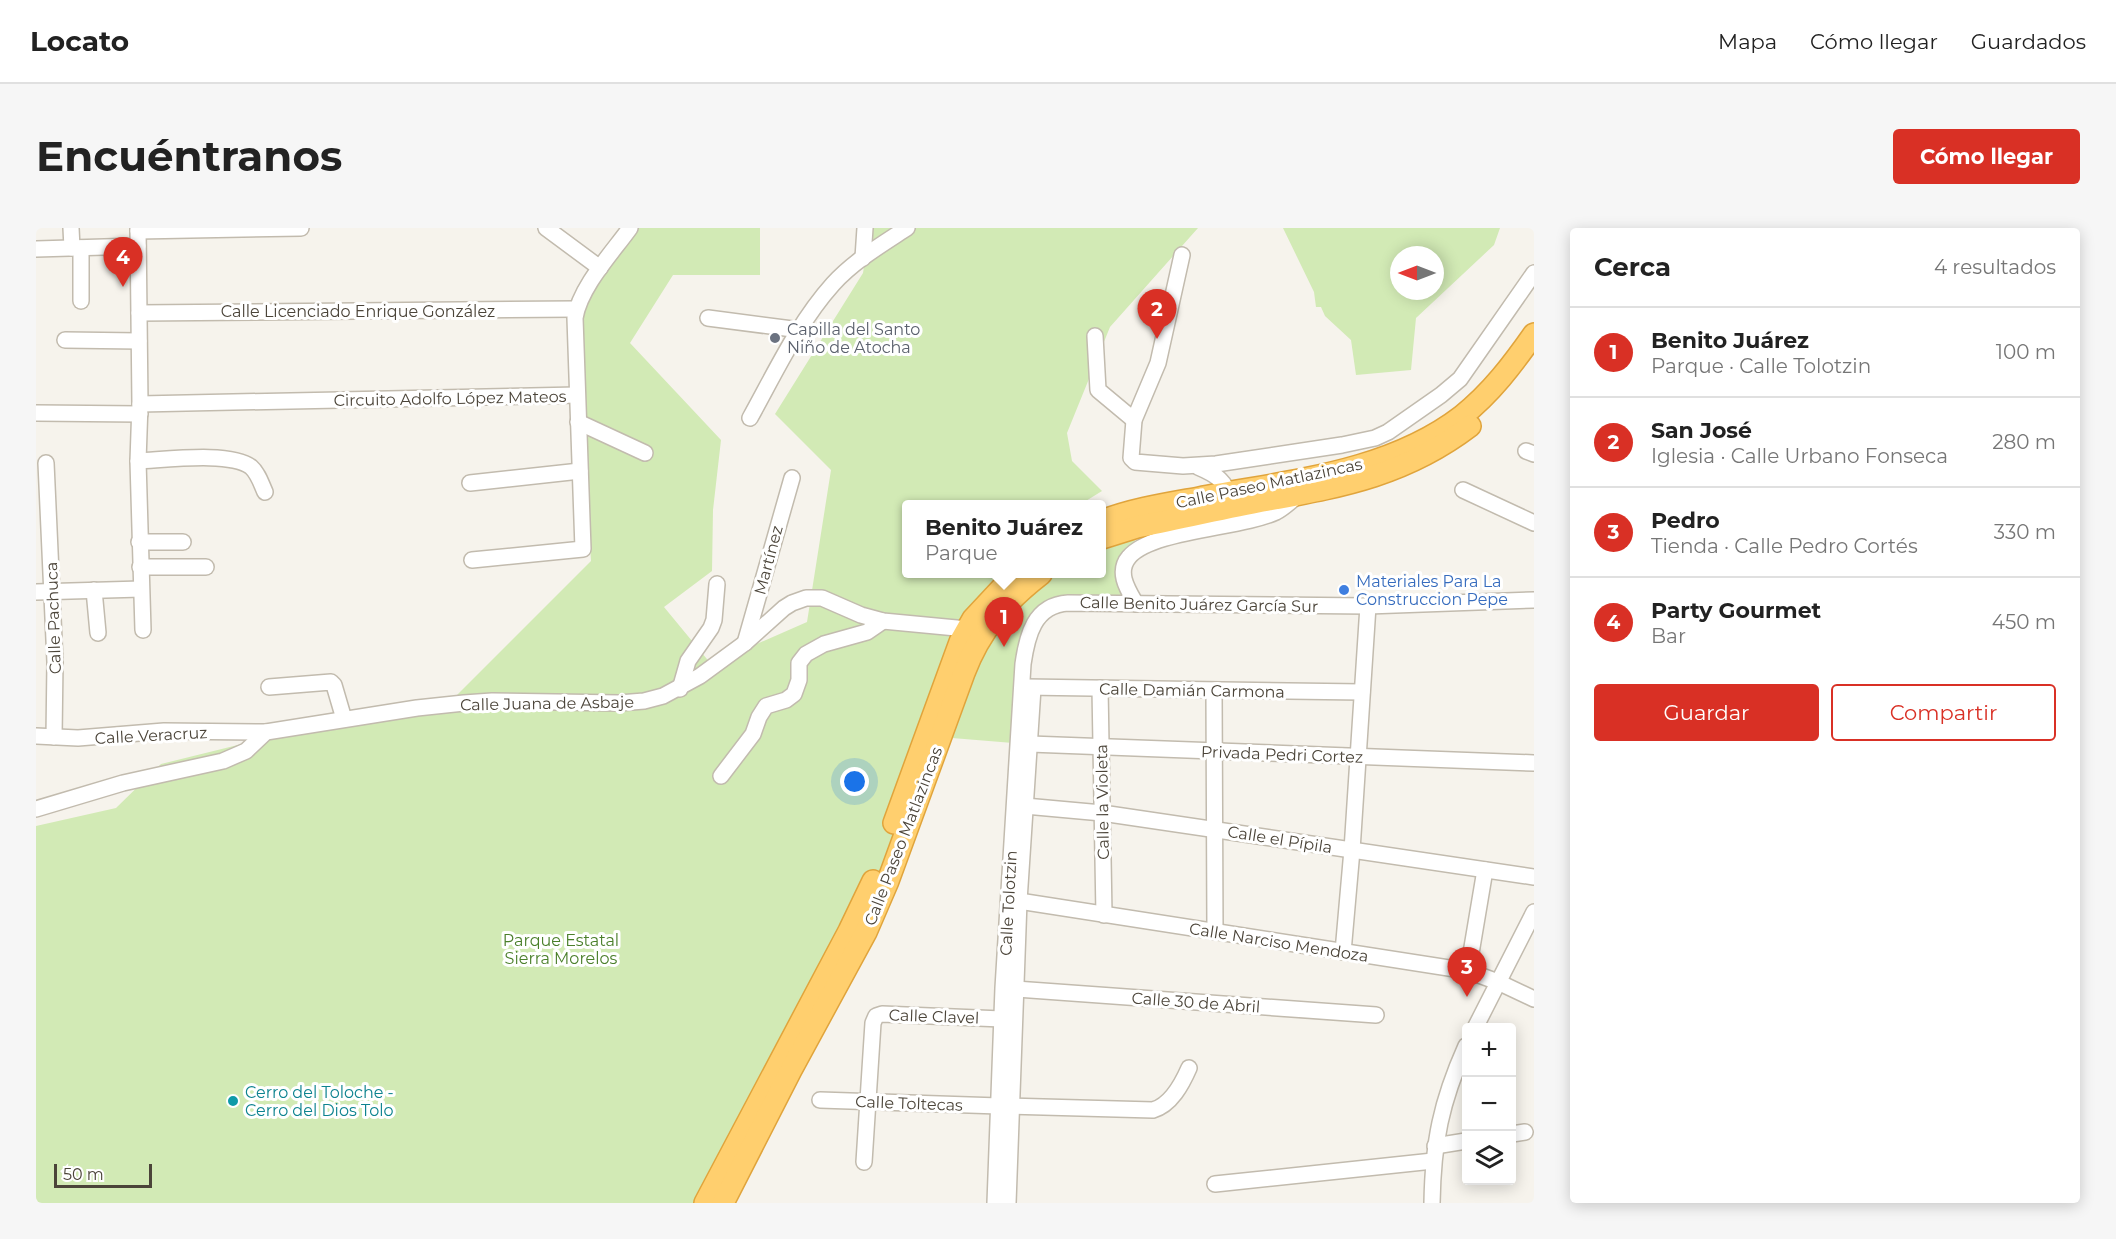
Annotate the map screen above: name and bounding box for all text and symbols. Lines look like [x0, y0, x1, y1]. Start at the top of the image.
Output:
text: Locato [30, 24, 129, 58]
text: Mapa [1718, 29, 1777, 54]
text: Cómo llegar [1810, 29, 1938, 54]
text: Guardados [1971, 29, 2086, 54]
button: Cómo llegar [1893, 129, 2080, 184]
text: Encuéntranos [36, 130, 342, 182]
pin: 4 [104, 238, 142, 287]
north arrow [1390, 246, 1444, 300]
text: Cerca [1594, 251, 1671, 283]
text: 4 resultados [1934, 255, 2056, 279]
pin: 2 [1138, 290, 1176, 339]
street label: Calle Licenciado Enrique González [221, 302, 495, 321]
place label: Capilla del Santo Niño de Atocha [787, 320, 920, 357]
text: Benito Juárez [1651, 327, 1809, 354]
marker: Capilla del Santo Niño de Atocha [768, 331, 782, 345]
text: 1 [1610, 340, 1617, 364]
text: 100 m [1996, 340, 2056, 364]
text: Parque · Calle Tolotzin [1651, 354, 1871, 378]
street label: Circuito Adolfo López Mateos [333, 387, 567, 410]
text: San José [1651, 417, 1752, 444]
text: 2 [1608, 430, 1619, 454]
text: 280 m [1992, 430, 2056, 454]
text: Iglesia · Calle Urbano Fonseca [1651, 444, 1948, 468]
street label: Calle Paseo Matlazincas [1174, 454, 1364, 513]
popup [902, 500, 1106, 578]
text: Pedro [1651, 507, 1720, 534]
text: Benito Juárez [925, 514, 1083, 541]
text: 3 [1608, 520, 1619, 544]
text: 330 m [1994, 520, 2056, 544]
street label: Martínez [750, 523, 787, 597]
text: Tienda · Calle Pedro Cortés [1651, 534, 1918, 558]
text: Parque [925, 541, 998, 565]
street label: Calle Pachuca [42, 561, 65, 675]
place label: Materiales Para La Construccion Pepe [1356, 572, 1508, 609]
marker: Materiales Para La Construccion Pepe [1337, 583, 1351, 597]
street label: Calle Benito Juárez García Sur [1080, 593, 1318, 616]
text: Party Gourmet [1651, 597, 1821, 624]
pin: 1 [984, 598, 1024, 647]
text: 4 [1607, 610, 1620, 634]
text: 450 m [1992, 610, 2056, 634]
text: Bar [1651, 624, 1686, 648]
street label: Calle Damián Carmona [1099, 679, 1285, 702]
button: Guardar [1594, 684, 1819, 741]
button: Compartir [1831, 684, 2056, 741]
street label: Calle Juana de Asbaje [460, 692, 634, 715]
street label: Calle Veracruz [94, 723, 208, 748]
street label: Privada Pedri Cortez [1201, 742, 1363, 767]
street label: Calle Paseo Matlazincas [861, 744, 946, 928]
street label: Calle la Violeta [1092, 744, 1113, 860]
your location [840, 767, 869, 796]
street label: Calle el Pípila [1226, 822, 1334, 857]
street label: Calle Tolotzin [996, 850, 1021, 956]
street label: Calle Narciso Mendoza [1188, 919, 1370, 966]
park label: Parque Estatal Sierra Morelos [503, 931, 619, 968]
pin: 3 [1448, 948, 1486, 997]
street label: Calle 30 de Abril [1131, 989, 1261, 1016]
street label: Calle Clavel [888, 1005, 980, 1028]
map controls [1462, 1023, 1516, 1185]
button: + [1462, 1023, 1516, 1077]
button: − [1462, 1077, 1516, 1131]
place label: Cerro del Toloche - Cerro del Dios Tolo [245, 1083, 394, 1120]
street label: Calle Toltecas [855, 1092, 963, 1115]
marker: Cerro del Toloche - Cerro del Dios Tolo [226, 1094, 240, 1108]
button: layers [1462, 1131, 1516, 1185]
scale bar [54, 1161, 152, 1188]
text: 50 m [63, 1165, 104, 1184]

